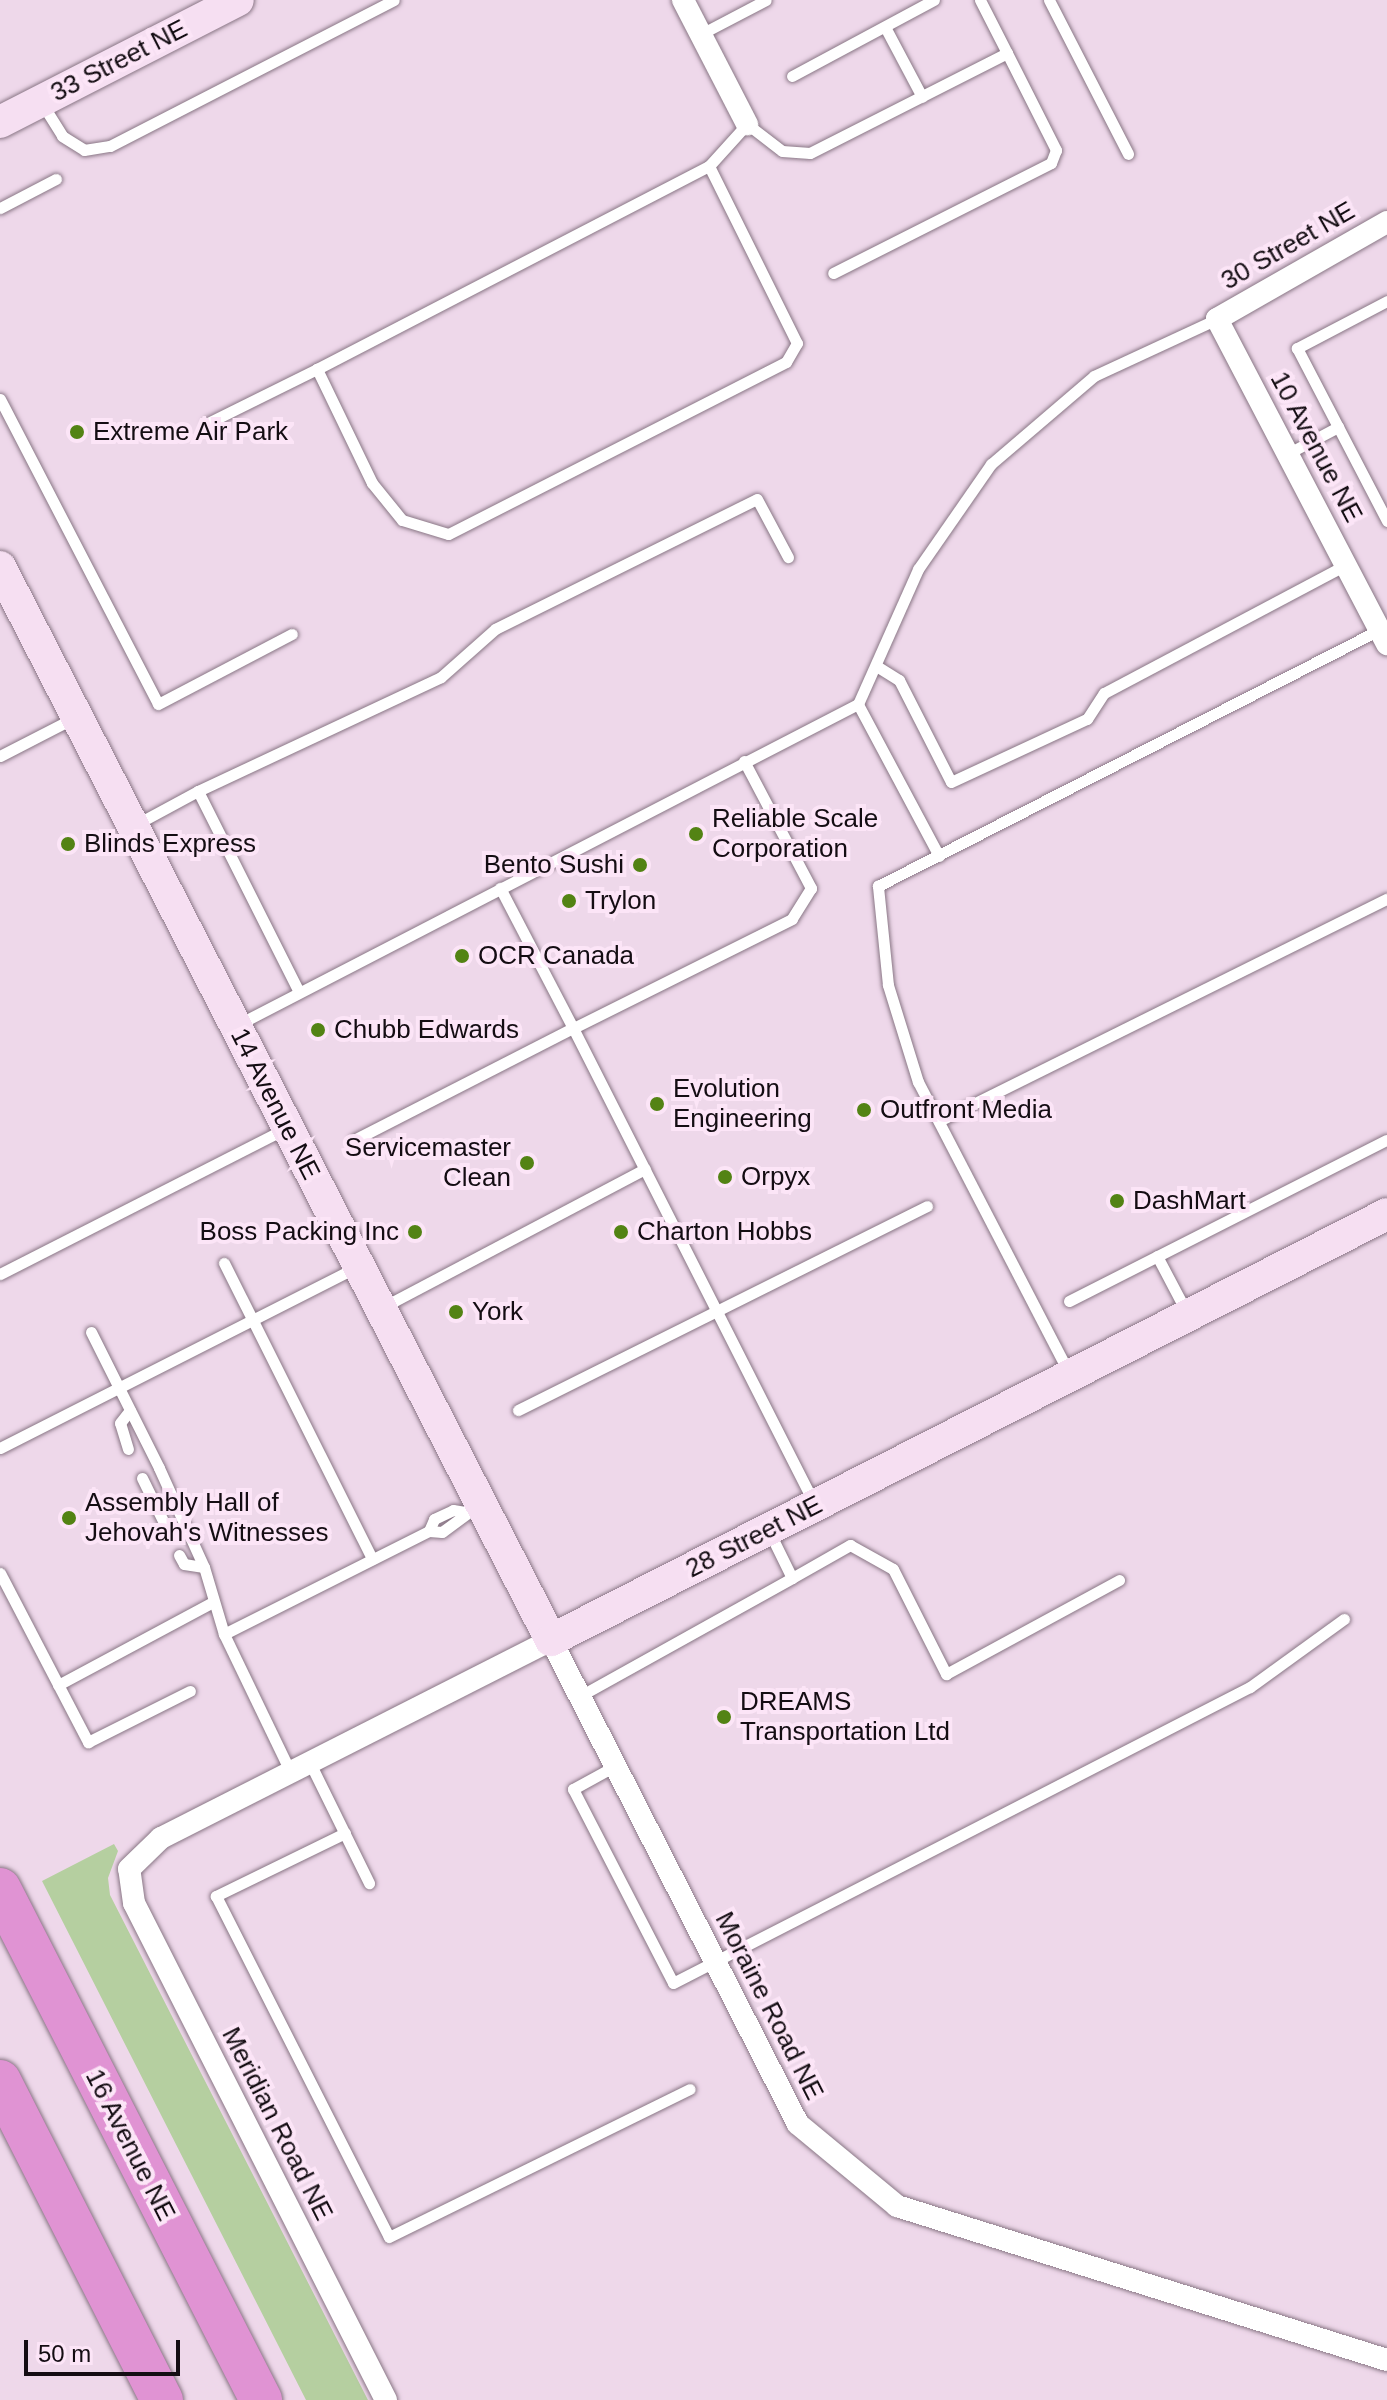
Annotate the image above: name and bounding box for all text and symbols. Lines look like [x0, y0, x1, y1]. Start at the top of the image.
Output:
street label: 33 Street NE [46, 13, 192, 109]
street label: 30 Street NE [1216, 195, 1360, 297]
street label: 10 Avenue NE [1263, 366, 1369, 528]
place label: Extreme Air Park [93, 416, 289, 448]
marker: Extreme Air Park [68, 423, 86, 441]
place label: Reliable Scale Corporation [712, 803, 878, 864]
marker: Reliable Scale Corporation [687, 825, 705, 843]
place label: Blinds Express [84, 828, 256, 860]
marker: Blinds Express [59, 835, 77, 853]
place label: Bento Sushi [484, 849, 624, 881]
marker: Bento Sushi [631, 856, 649, 874]
place label: Trylon [585, 885, 656, 917]
marker: Trylon [560, 892, 578, 910]
place label: OCR Canada [478, 940, 634, 972]
marker: OCR Canada [453, 947, 471, 965]
place label: Chubb Edwards [334, 1014, 519, 1046]
marker: Chubb Edwards [309, 1021, 327, 1039]
street label: 14 Avenue NE [223, 1022, 327, 1186]
place label: Evolution Engineering [673, 1073, 812, 1134]
place label: Outfront Media [880, 1094, 1052, 1126]
marker: Evolution Engineering [648, 1095, 666, 1113]
marker: Outfront Media [855, 1101, 873, 1119]
place label: Servicemaster Clean [345, 1132, 511, 1194]
marker: Servicemaster Clean [518, 1154, 536, 1172]
place label: Orpyx [741, 1161, 810, 1193]
marker: Orpyx [716, 1168, 734, 1186]
place label: DashMart [1133, 1185, 1246, 1217]
marker: DashMart [1108, 1192, 1126, 1210]
place label: Boss Packing Inc [200, 1216, 399, 1248]
place label: Charton Hobbs [637, 1216, 812, 1248]
marker: Boss Packing Inc [406, 1223, 424, 1241]
marker: Charton Hobbs [612, 1223, 630, 1241]
place label: York [472, 1296, 523, 1328]
marker: York [447, 1303, 465, 1321]
place label: Assembly Hall of Jehovah's Witnesses [85, 1487, 328, 1548]
street label: 28 Street NE [681, 1489, 827, 1585]
marker: Assembly Hall of Jehovah's Witnesses [60, 1509, 78, 1527]
place label: DREAMS Transportation Ltd [740, 1686, 950, 1748]
marker: DREAMS Transportation Ltd [715, 1708, 733, 1726]
street label: Moraine Road NE [708, 1907, 830, 2105]
street label: Meridian Road NE [215, 2022, 339, 2226]
street label: 16 Avenue NE [78, 2063, 182, 2227]
scale bar [28, 2324, 184, 2374]
text: 50 m [38, 2340, 91, 2367]

